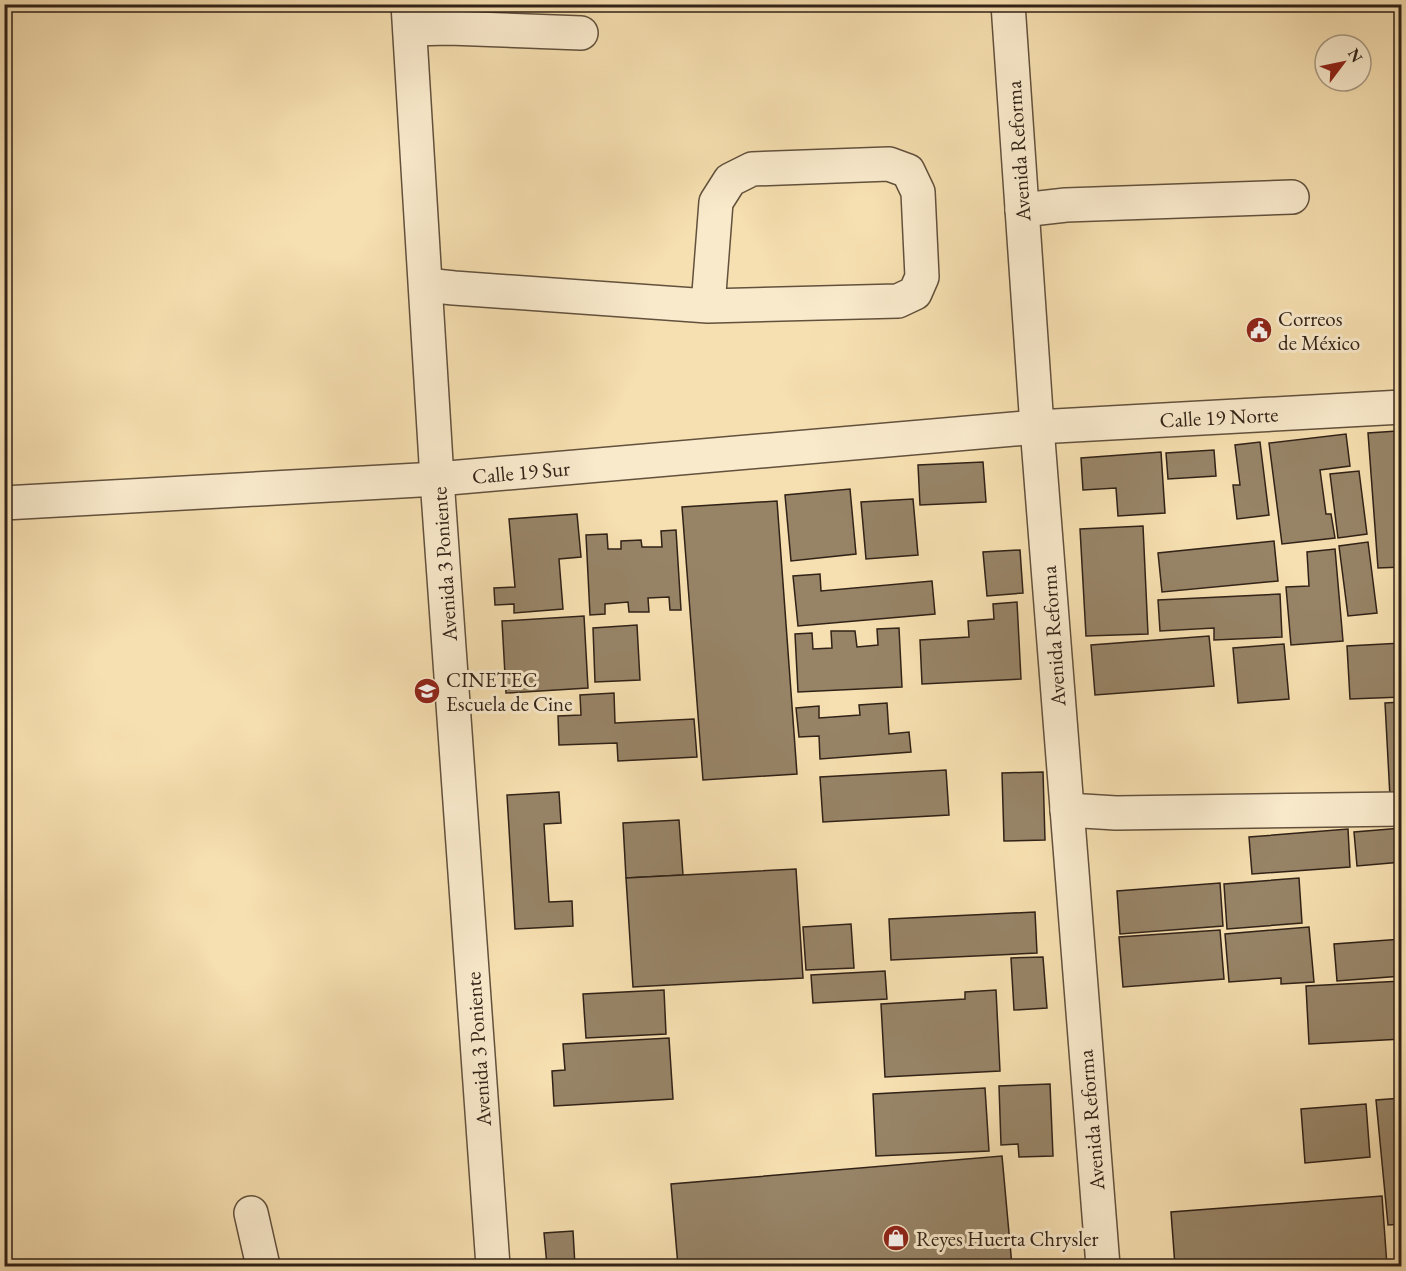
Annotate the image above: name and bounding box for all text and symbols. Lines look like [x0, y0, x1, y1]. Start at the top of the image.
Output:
north arrow [1313, 33, 1373, 93]
text: N [1343, 44, 1368, 66]
street label: Avenida Reforma [1000, 79, 1036, 223]
place label: Correos de México [1278, 305, 1360, 356]
public building icon: Correos de México [1244, 315, 1274, 345]
street label: Calle 19 Norte [1159, 400, 1279, 434]
street label: Calle 19 Sur [471, 454, 571, 490]
street label: Avenida 3 Poniente [425, 486, 463, 643]
street label: Avenida Reforma [1035, 564, 1071, 708]
place label: CINETEC Escuela de Cine [446, 666, 572, 717]
school or university icon: CINETEC Escuela de Cine [412, 676, 442, 706]
street label: Avenida 3 Poniente [459, 971, 497, 1128]
street label: Avenida Reforma [1071, 1048, 1111, 1192]
shop icon: Reyes Huerta Chrysler [881, 1223, 911, 1253]
place label: Reyes Huerta Chrysler [916, 1225, 1098, 1252]

